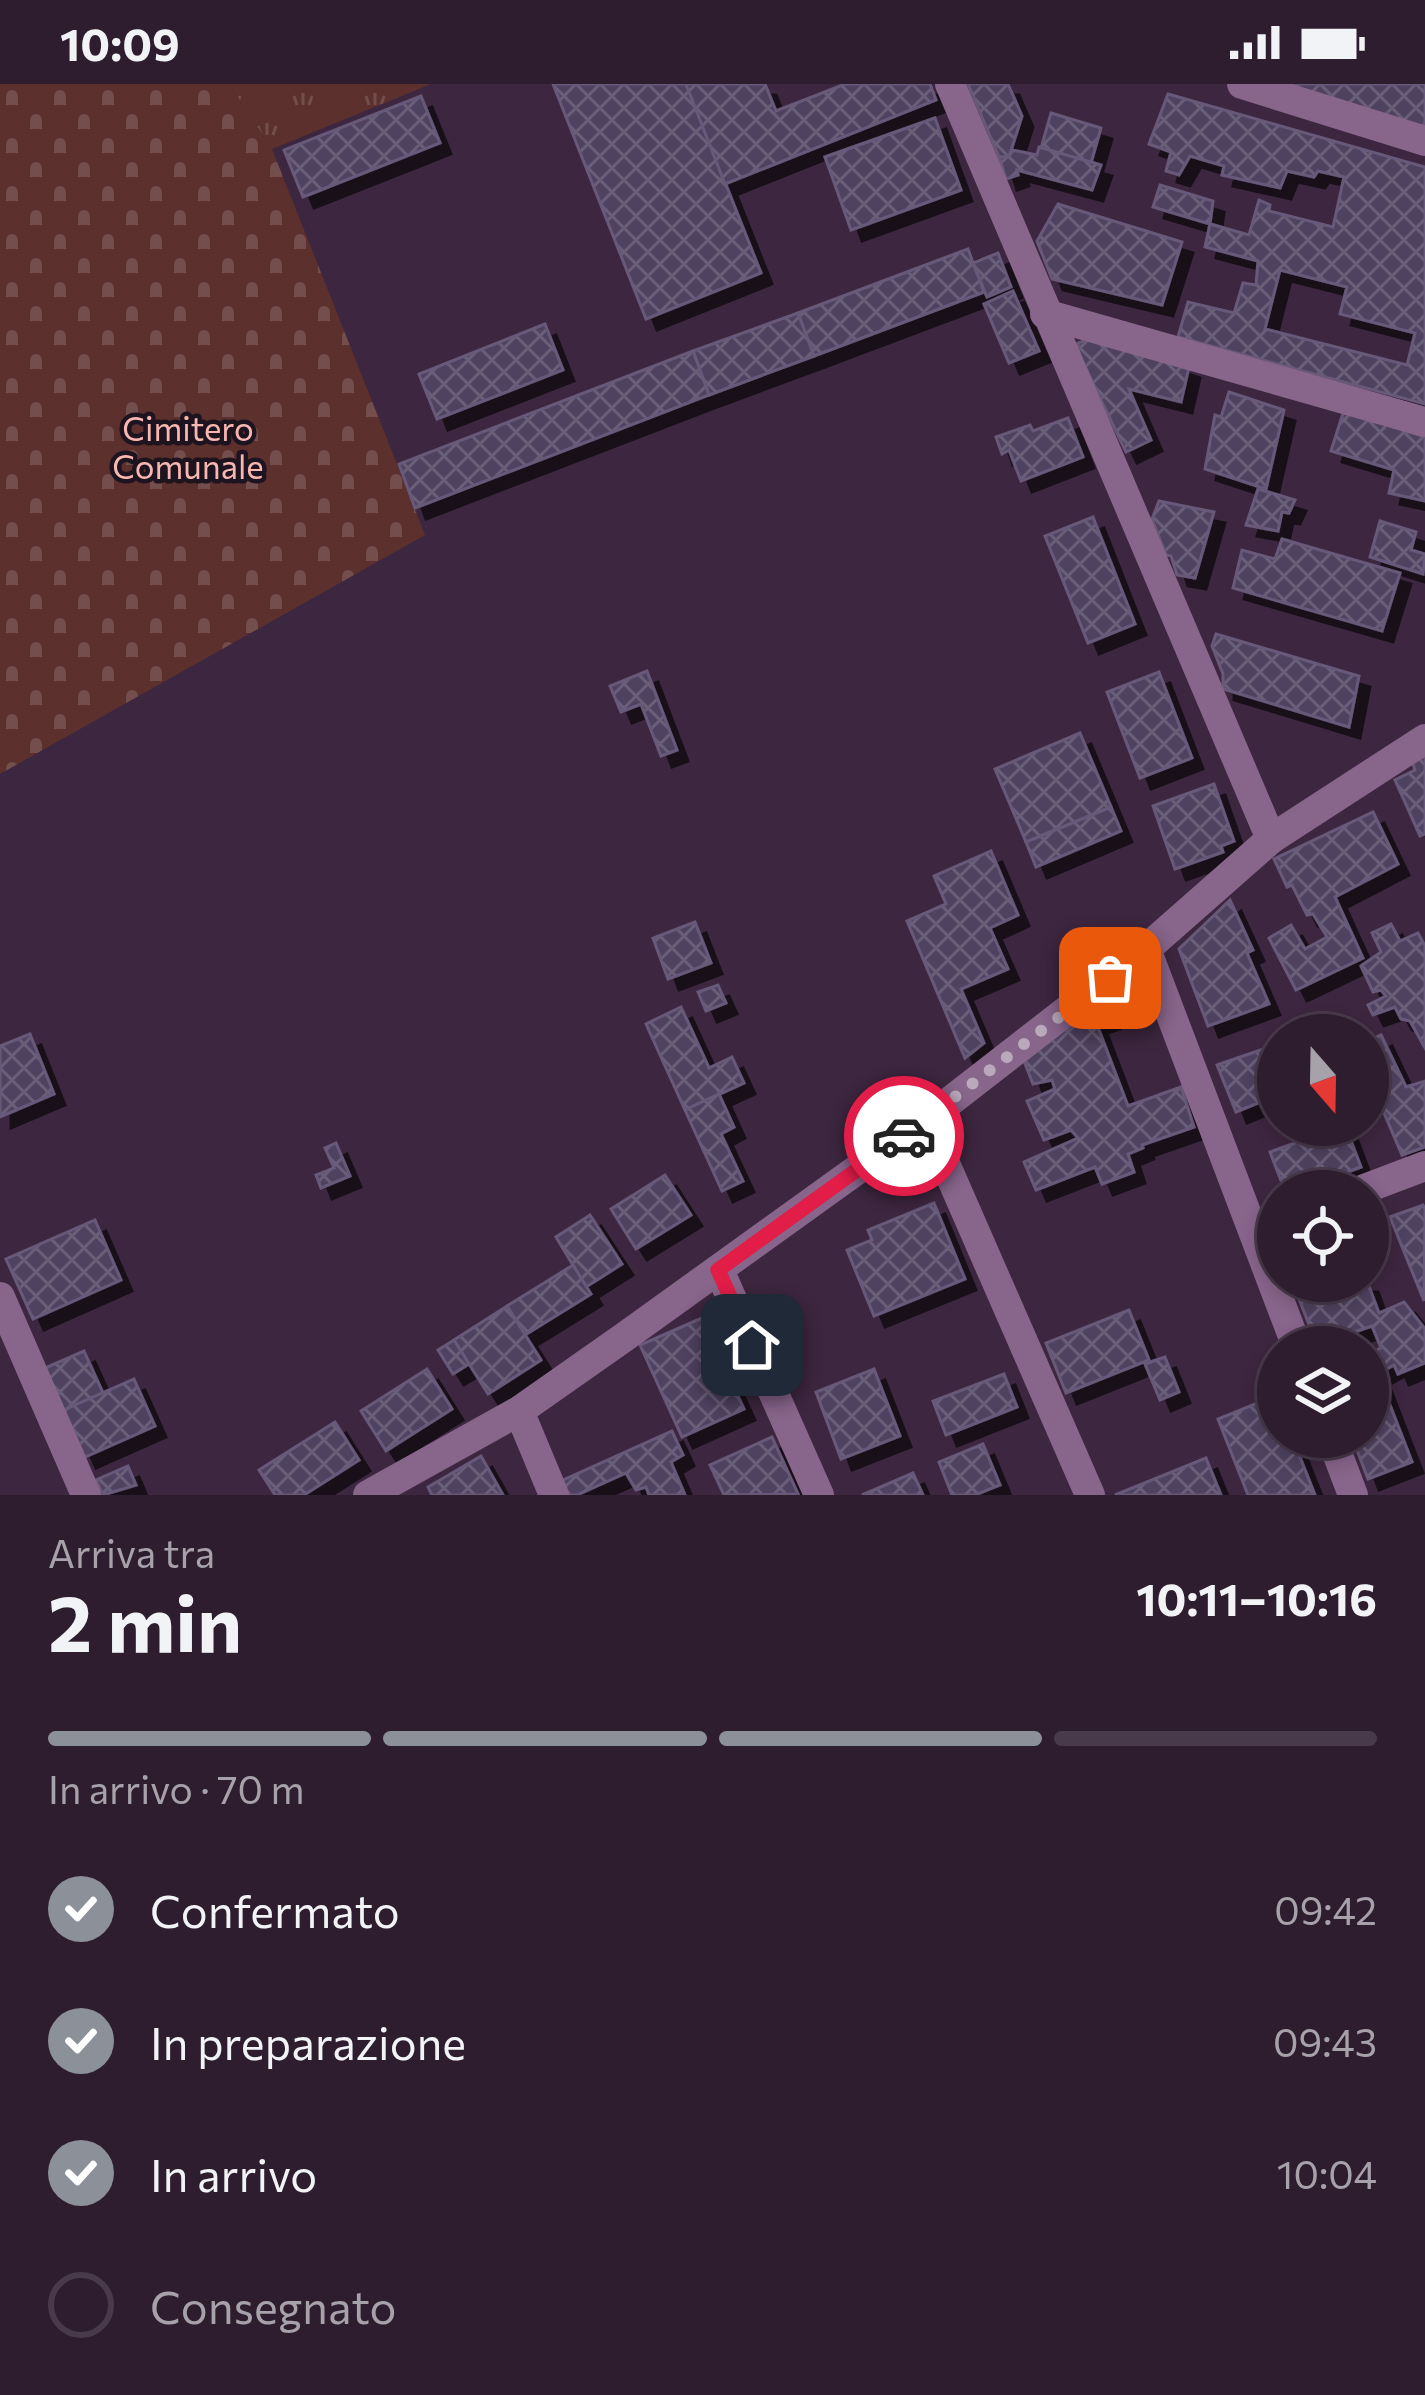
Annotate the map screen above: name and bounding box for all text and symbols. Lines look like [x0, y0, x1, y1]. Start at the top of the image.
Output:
text: 10:09 [60, 15, 180, 70]
park label: Cimitero Comunale [112, 407, 264, 486]
pin [1059, 927, 1161, 1029]
icon: bag [1077, 945, 1143, 1011]
north arrow [1257, 1014, 1389, 1146]
map controls [1257, 1014, 1389, 1458]
courier [844, 1076, 964, 1196]
icon: car [871, 1103, 937, 1169]
button: locate [1257, 1170, 1389, 1302]
pin [701, 1294, 803, 1396]
icon: home [719, 1312, 785, 1378]
button: layers [1257, 1326, 1389, 1458]
text: Arriva tra [48, 1528, 215, 1576]
text: 10:11–10:16 [1136, 1570, 1377, 1625]
text: 2 min [48, 1573, 242, 1668]
text: In arrivo · 70 m [48, 1764, 305, 1812]
icon: check [48, 1876, 114, 1942]
text: Confermato [150, 1882, 400, 1937]
text: 09:42 [1274, 1885, 1377, 1933]
icon: check [48, 2008, 114, 2074]
text: In preparazione [150, 2014, 466, 2069]
text: 09:43 [1273, 2017, 1377, 2065]
icon: check [48, 2140, 114, 2206]
text: In arrivo [150, 2146, 317, 2201]
text: 10:04 [1277, 2149, 1377, 2197]
text: Consegnato [150, 2278, 396, 2333]

